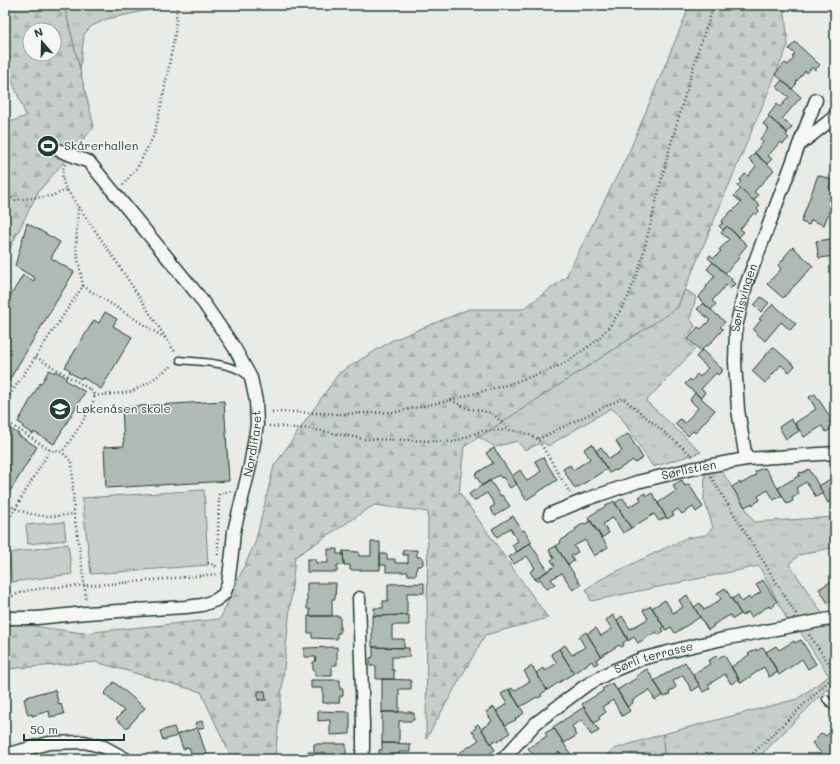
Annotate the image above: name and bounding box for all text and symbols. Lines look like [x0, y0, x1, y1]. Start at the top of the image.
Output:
north arrow [22, 22, 62, 62]
text: N [32, 24, 45, 41]
sports icon: Skårerhallen [35, 133, 61, 159]
place label: Skårerhallen [64, 137, 138, 153]
street label: Sørlisvingen [727, 261, 760, 332]
school or university icon: Løkenåsen skole [47, 396, 73, 422]
place label: Løkenåsen skole [76, 400, 171, 416]
street label: Nordlifaret [239, 410, 264, 478]
street label: Sørlistien [660, 456, 717, 483]
street label: Sørli terrasse [611, 637, 694, 676]
scale bar [24, 716, 124, 742]
text: 50 m [30, 721, 58, 737]

